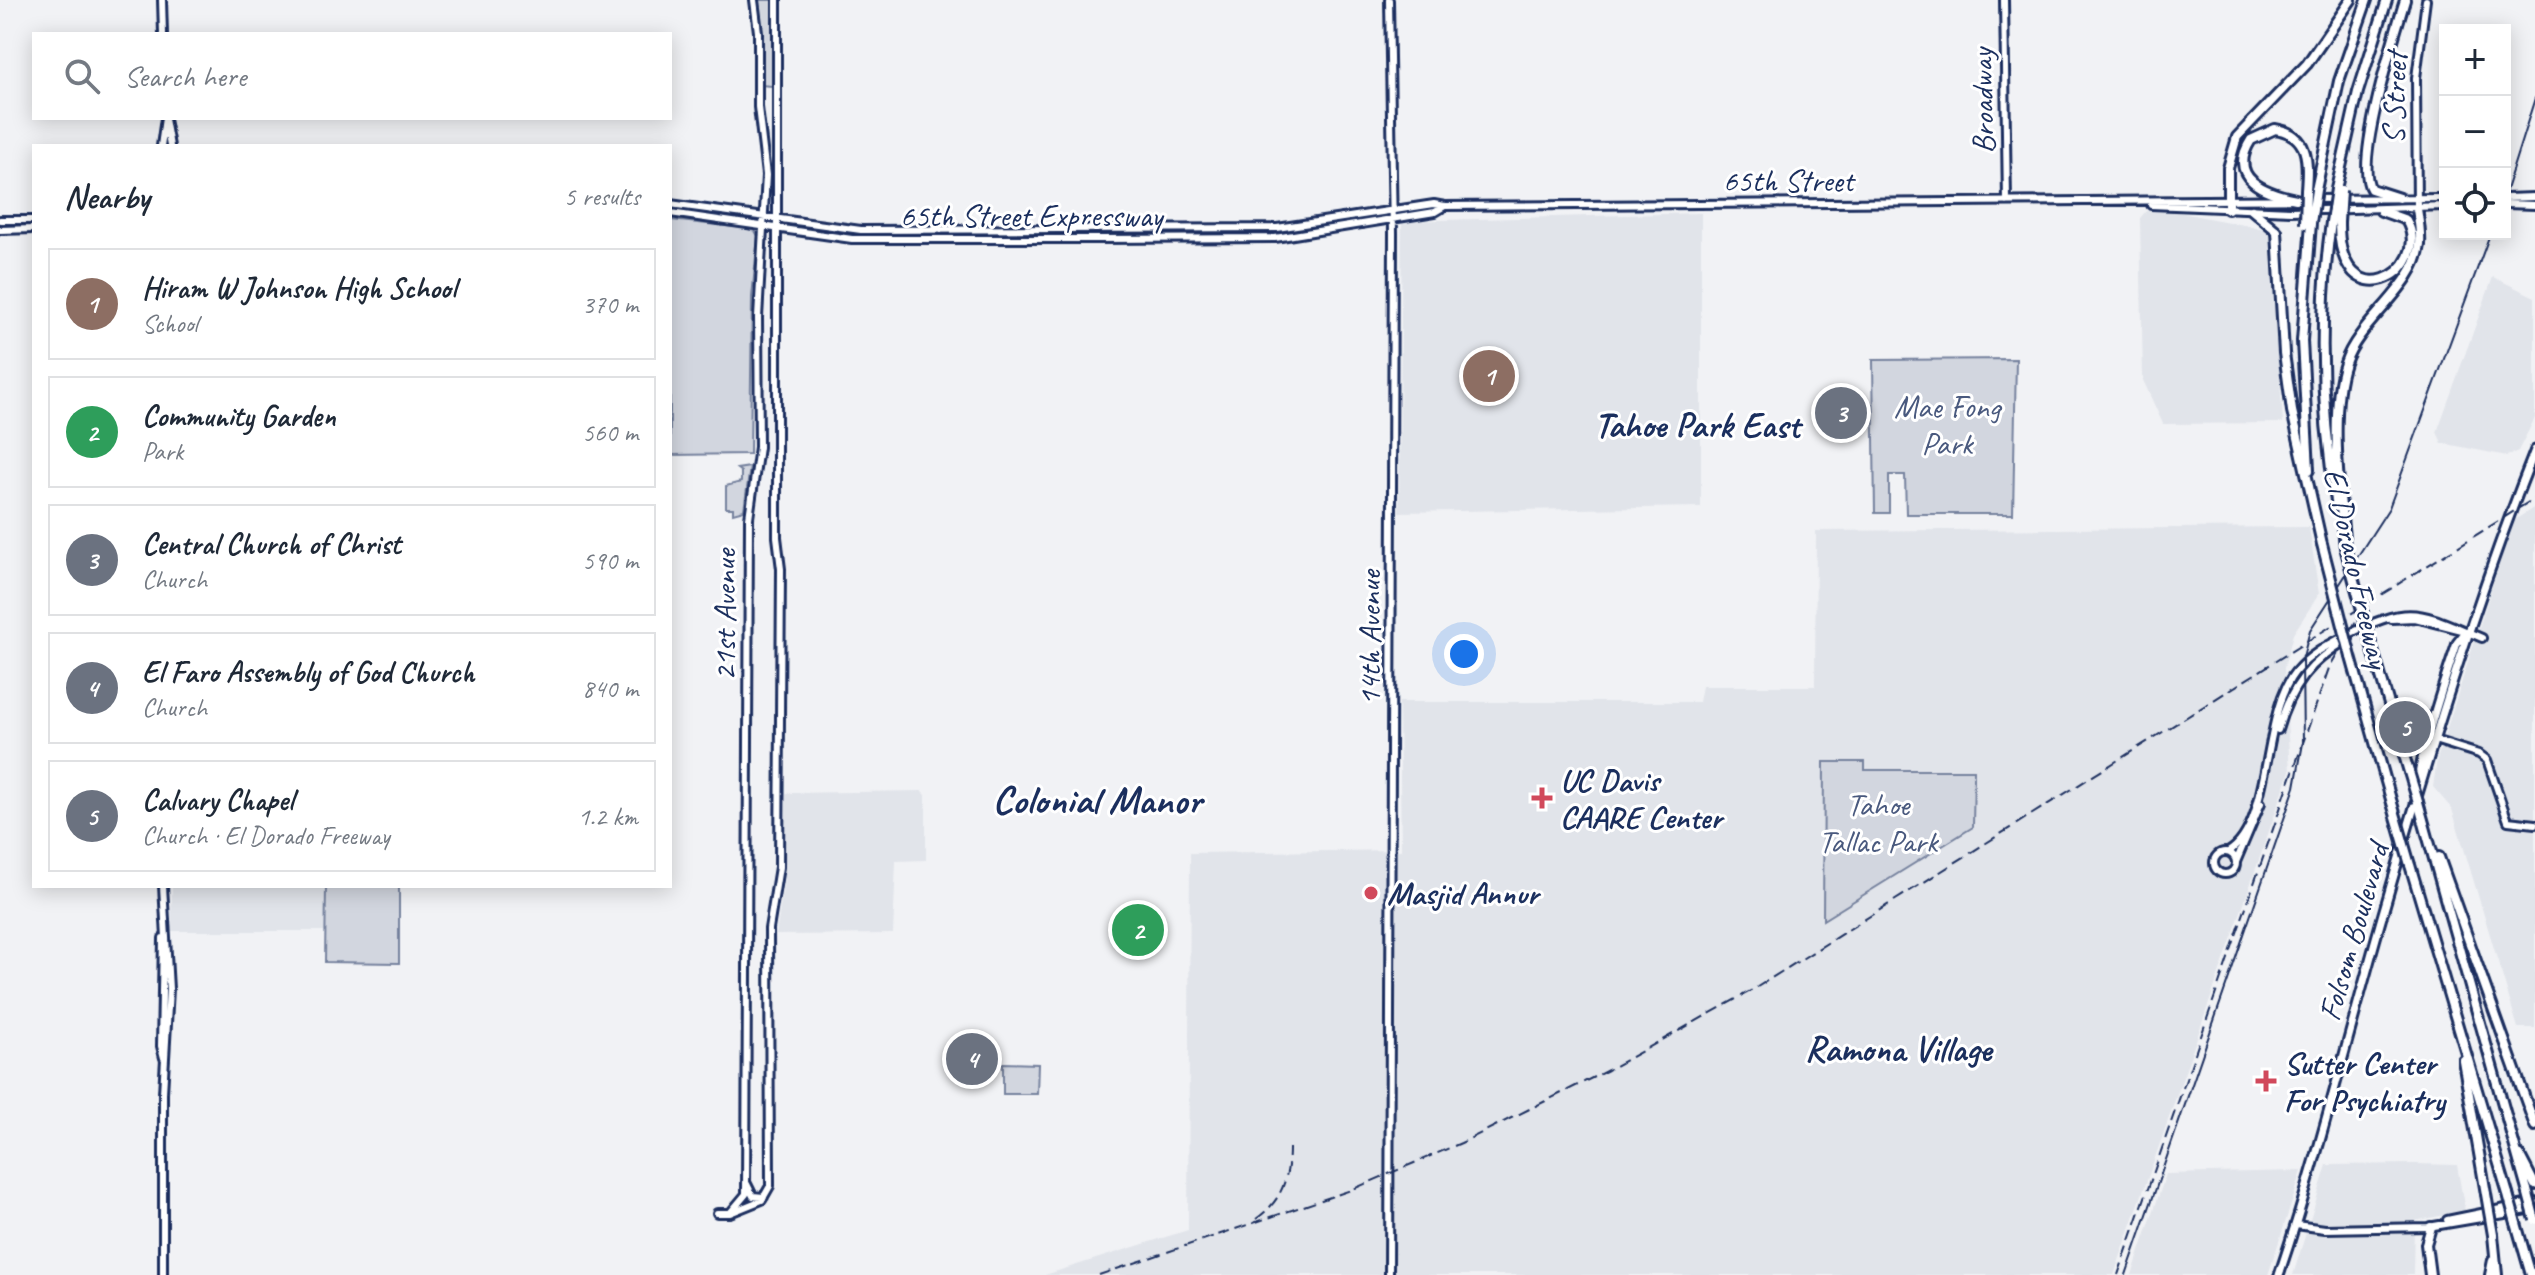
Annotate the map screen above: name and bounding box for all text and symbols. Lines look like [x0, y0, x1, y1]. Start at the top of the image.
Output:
map controls [2439, 24, 2511, 240]
button: + [2439, 24, 2511, 96]
search box [32, 32, 672, 120]
street label: Broadway [1961, 45, 2004, 154]
street label: S Street [2372, 47, 2417, 145]
icon: search [60, 54, 104, 98]
text: Search here [124, 57, 246, 95]
button: − [2439, 96, 2511, 168]
street label: 65th Street [1723, 160, 1857, 201]
button: locate [2439, 168, 2511, 240]
text: Nearby [64, 175, 150, 218]
text: 5 results [564, 180, 640, 213]
street label: 65th Street Expressway [900, 195, 1165, 236]
text: Hiram W Johnson High School [142, 269, 456, 307]
text: 1 [86, 288, 98, 321]
text: 370 m [582, 288, 638, 321]
text: School [142, 307, 198, 340]
pin: 1 [1463, 346, 1515, 406]
pin: 3 [1815, 383, 1867, 443]
park label: Mae Fong Park [1894, 386, 2003, 464]
text: Community Garden [142, 397, 336, 435]
district label: Tahoe Park East [1594, 402, 1804, 448]
text: 2 [86, 416, 98, 449]
text: 560 m [582, 416, 638, 449]
text: Park [142, 435, 183, 468]
street label: El Dorado Freeway [2314, 464, 2400, 675]
text: Central Church of Christ [142, 525, 401, 563]
text: 3 [86, 544, 98, 577]
text: 590 m [582, 544, 638, 577]
street label: 21st Avenue [704, 547, 745, 681]
text: Church [142, 563, 207, 596]
street label: 14th Avenue [1349, 568, 1390, 706]
your location [1444, 634, 1484, 674]
text: El Faro Assembly of God Church [142, 653, 474, 691]
text: 4 [86, 672, 98, 705]
text: 840 m [582, 672, 638, 705]
text: Church [142, 691, 207, 724]
pin: 5 [2379, 697, 2431, 757]
place label: UC Davis CAARE Center [1560, 760, 1725, 838]
district label: Colonial Manor [993, 775, 1206, 825]
text: Calvary Chapel [142, 781, 293, 819]
park label: Tahoe Tallac Park [1819, 784, 1940, 862]
marker: UC Davis CAARE Center [1531, 787, 1553, 809]
text: 5 [86, 800, 98, 833]
text: 1.2 km [578, 800, 638, 833]
text: Church · El Dorado Freeway [142, 819, 390, 852]
street label: Folsom Boulevard [2309, 835, 2400, 1025]
place label: Masjid Annur [1387, 873, 1542, 914]
marker: Masjid Annur [1362, 884, 1380, 902]
pin: 2 [1112, 900, 1164, 960]
district label: Ramona Village [1805, 1026, 1994, 1072]
pin: 4 [946, 1029, 998, 1089]
place label: Sutter Center For Psychiatry [2284, 1043, 2448, 1121]
marker: Sutter Center For Psychiatry [2255, 1070, 2277, 1092]

